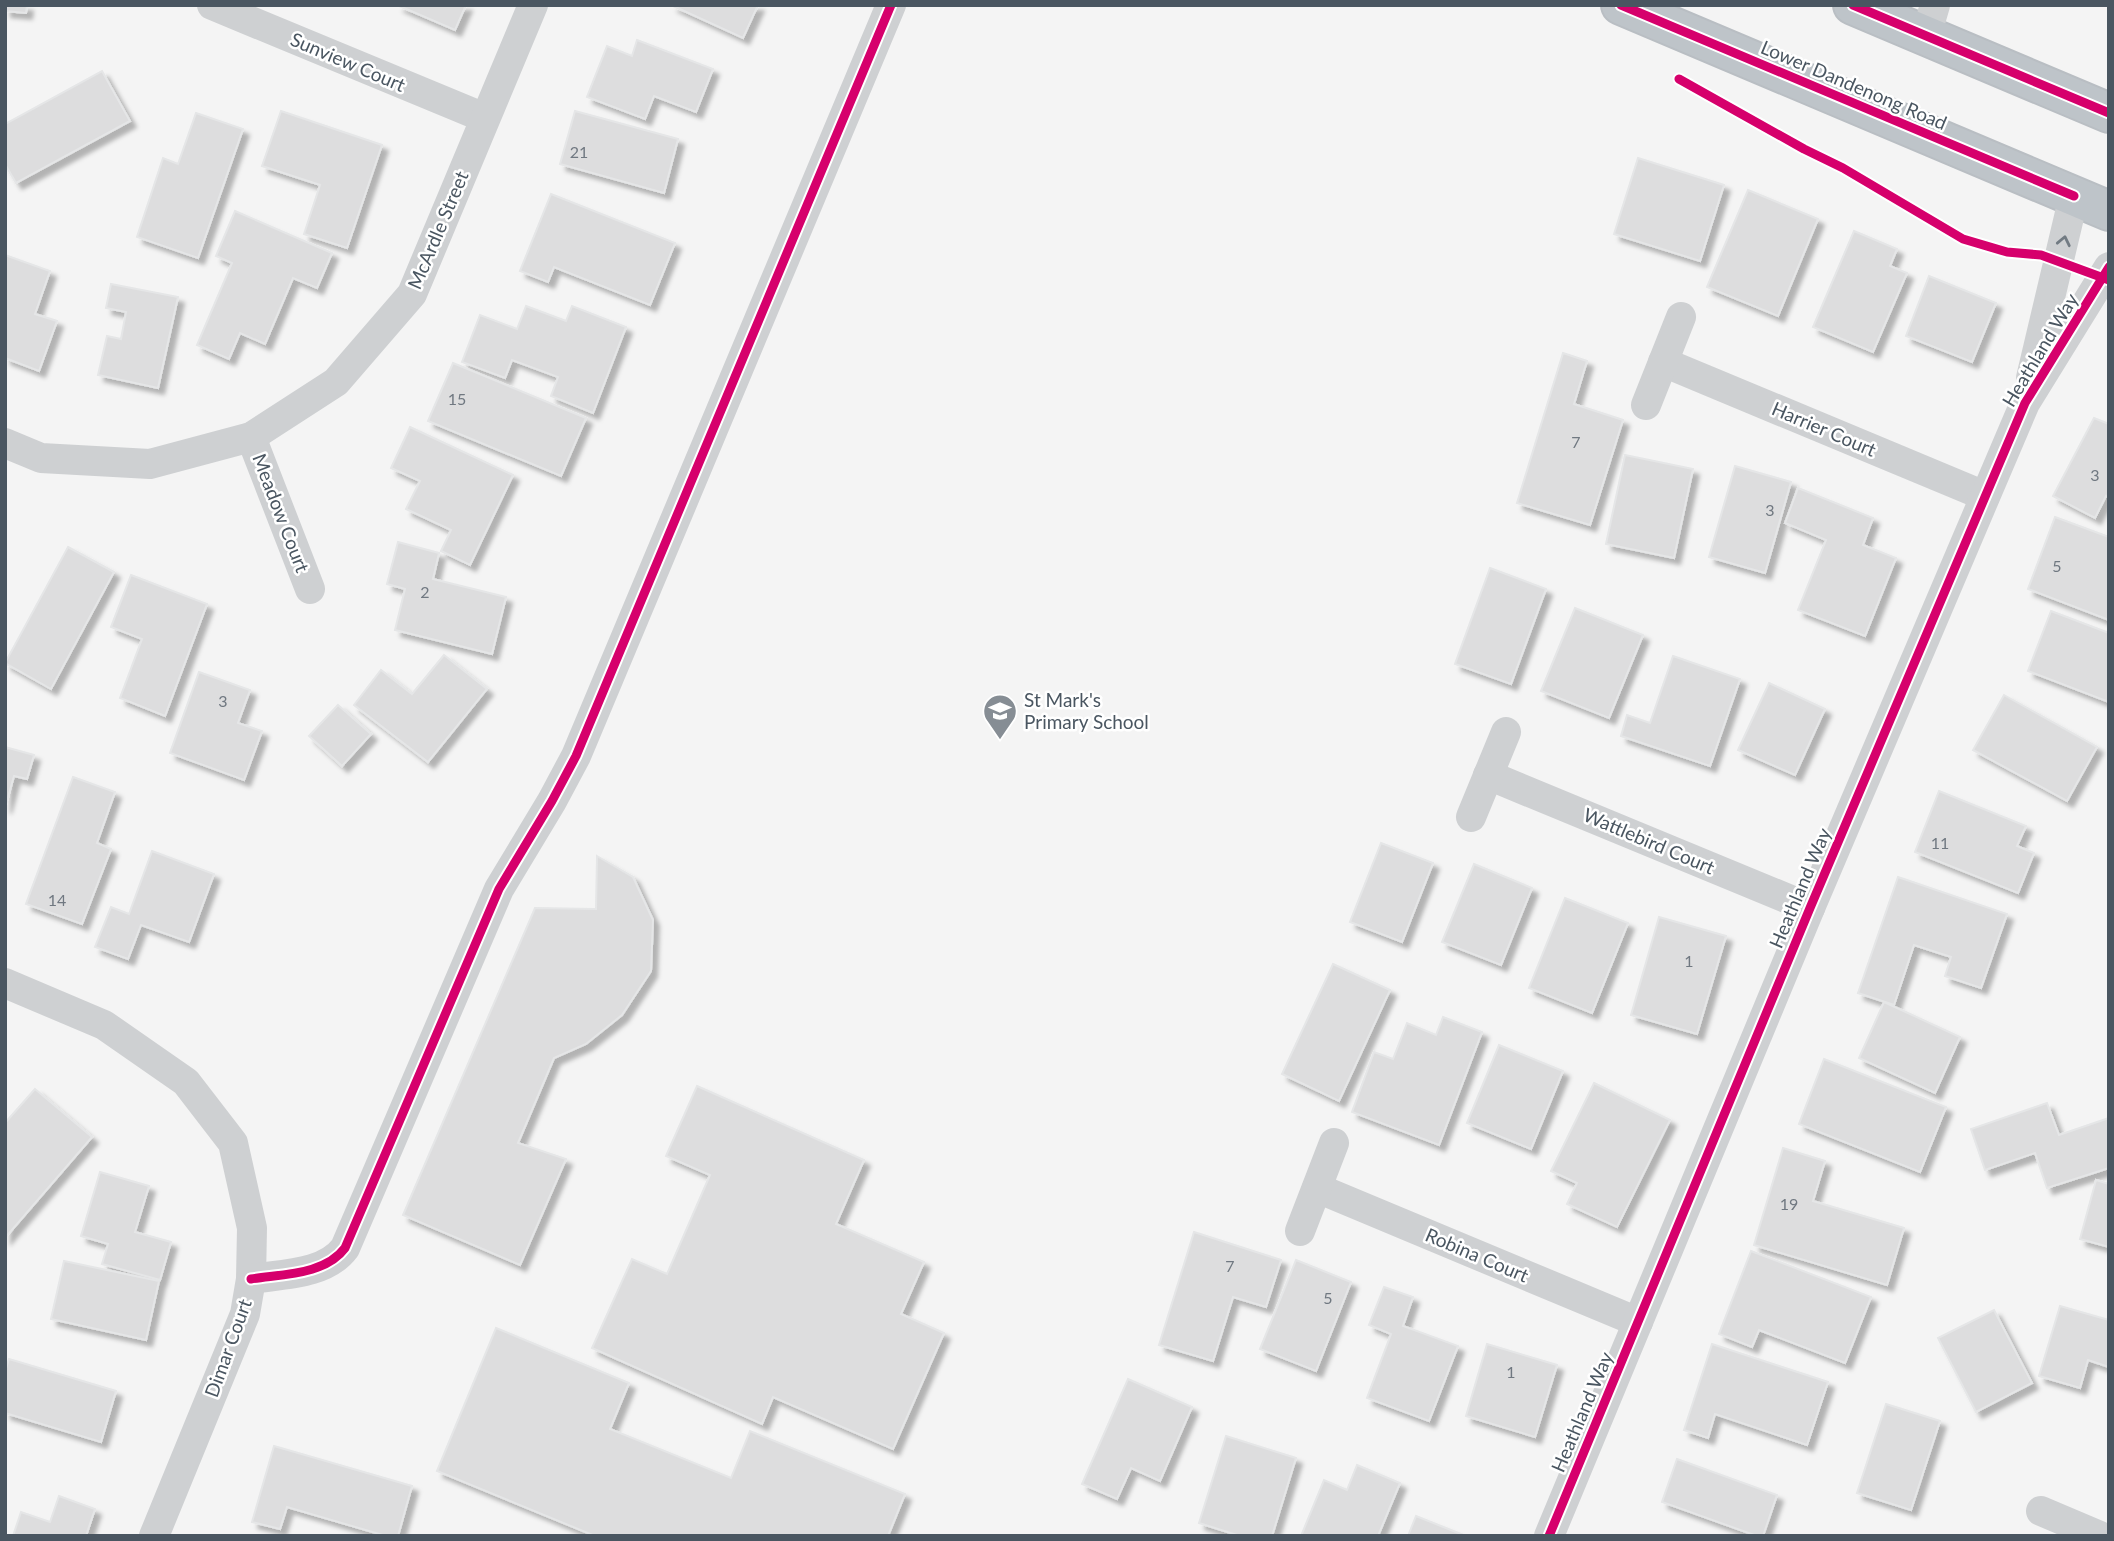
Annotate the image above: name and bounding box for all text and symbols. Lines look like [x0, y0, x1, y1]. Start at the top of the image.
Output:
street label: Sunview Court [287, 27, 409, 96]
street label: Lower Dandenong Road [1758, 35, 1951, 134]
house number: 21 [570, 142, 588, 161]
street label: McArdle Street [402, 167, 473, 292]
one-way arrow [2056, 235, 2071, 247]
street label: Heathland Way [1997, 289, 2083, 411]
house number: 15 [448, 389, 466, 408]
street label: Harrier Court [1769, 396, 1880, 461]
house number: 7 [1571, 432, 1581, 451]
street label: Meadow Court [248, 450, 315, 576]
house number: 3 [2090, 465, 2100, 484]
house number: 3 [1765, 500, 1775, 519]
house number: 5 [2052, 556, 2062, 575]
house number: 2 [420, 582, 430, 601]
place label: St Mark's Primary School [1024, 688, 1149, 733]
house number: 3 [218, 691, 228, 710]
school or university icon: St Mark's Primary School [981, 692, 1019, 741]
street label: Wattlebird Court [1580, 803, 1718, 879]
street label: Heathland Way [1764, 824, 1835, 951]
house number: 11 [1931, 833, 1949, 852]
house number: 14 [48, 890, 66, 909]
house number: 1 [1684, 951, 1694, 970]
house number: 19 [1780, 1194, 1798, 1213]
street label: Robina Court [1422, 1223, 1532, 1287]
house number: 7 [1225, 1256, 1235, 1275]
house number: 5 [1323, 1288, 1333, 1307]
street label: Dimar Court [199, 1295, 256, 1400]
street label: Heathland Way [1546, 1348, 1617, 1475]
house number: 1 [1506, 1362, 1516, 1381]

